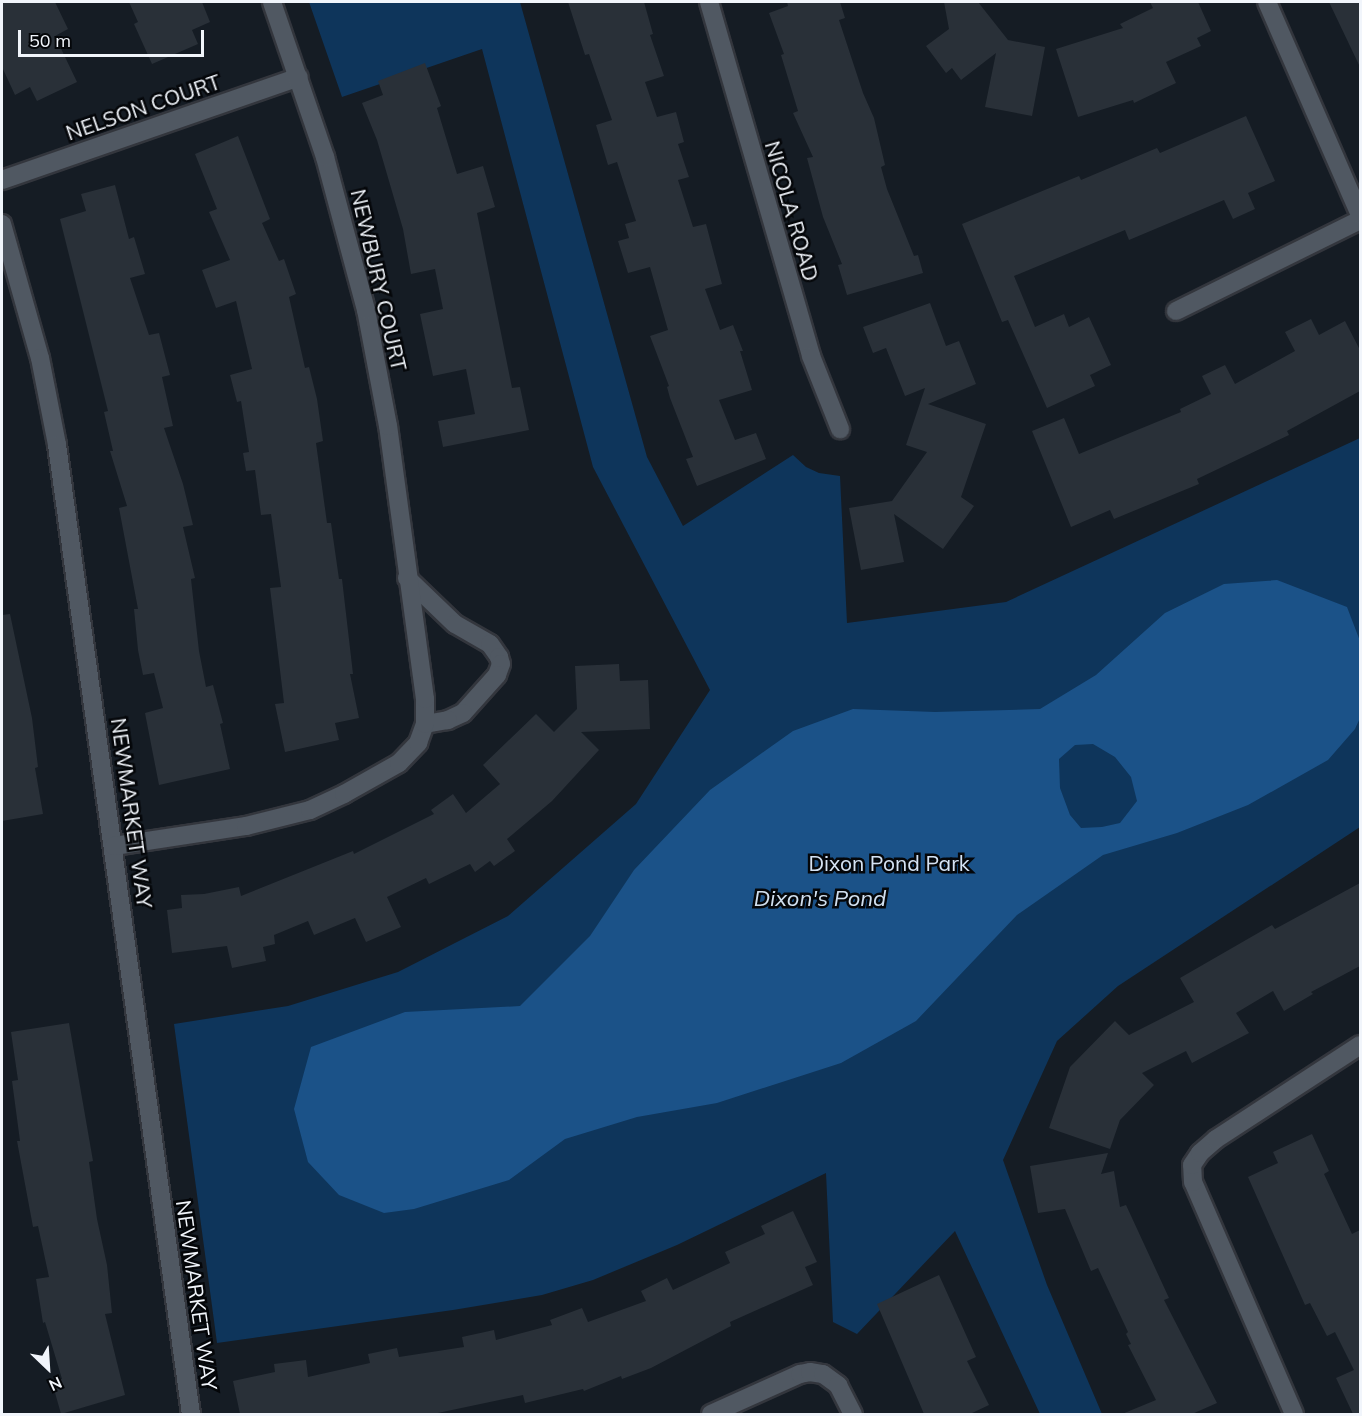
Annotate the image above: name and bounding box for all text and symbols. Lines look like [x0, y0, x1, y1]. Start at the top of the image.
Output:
scale bar [21, 18, 207, 56]
text: 50 m [29, 29, 71, 52]
street label: NELSON COURT [62, 69, 224, 145]
street label: NICOLA ROAD [760, 138, 824, 284]
street label: NEWBURY COURT [346, 187, 412, 373]
street label: NEWMARKET WAY [106, 716, 158, 910]
park label: Dixon Pond Park [808, 850, 970, 876]
water label: Dixon's Pond [754, 886, 886, 912]
street label: NEWMARKET WAY [171, 1198, 223, 1392]
north arrow [18, 1338, 78, 1398]
text: N [46, 1373, 65, 1396]

